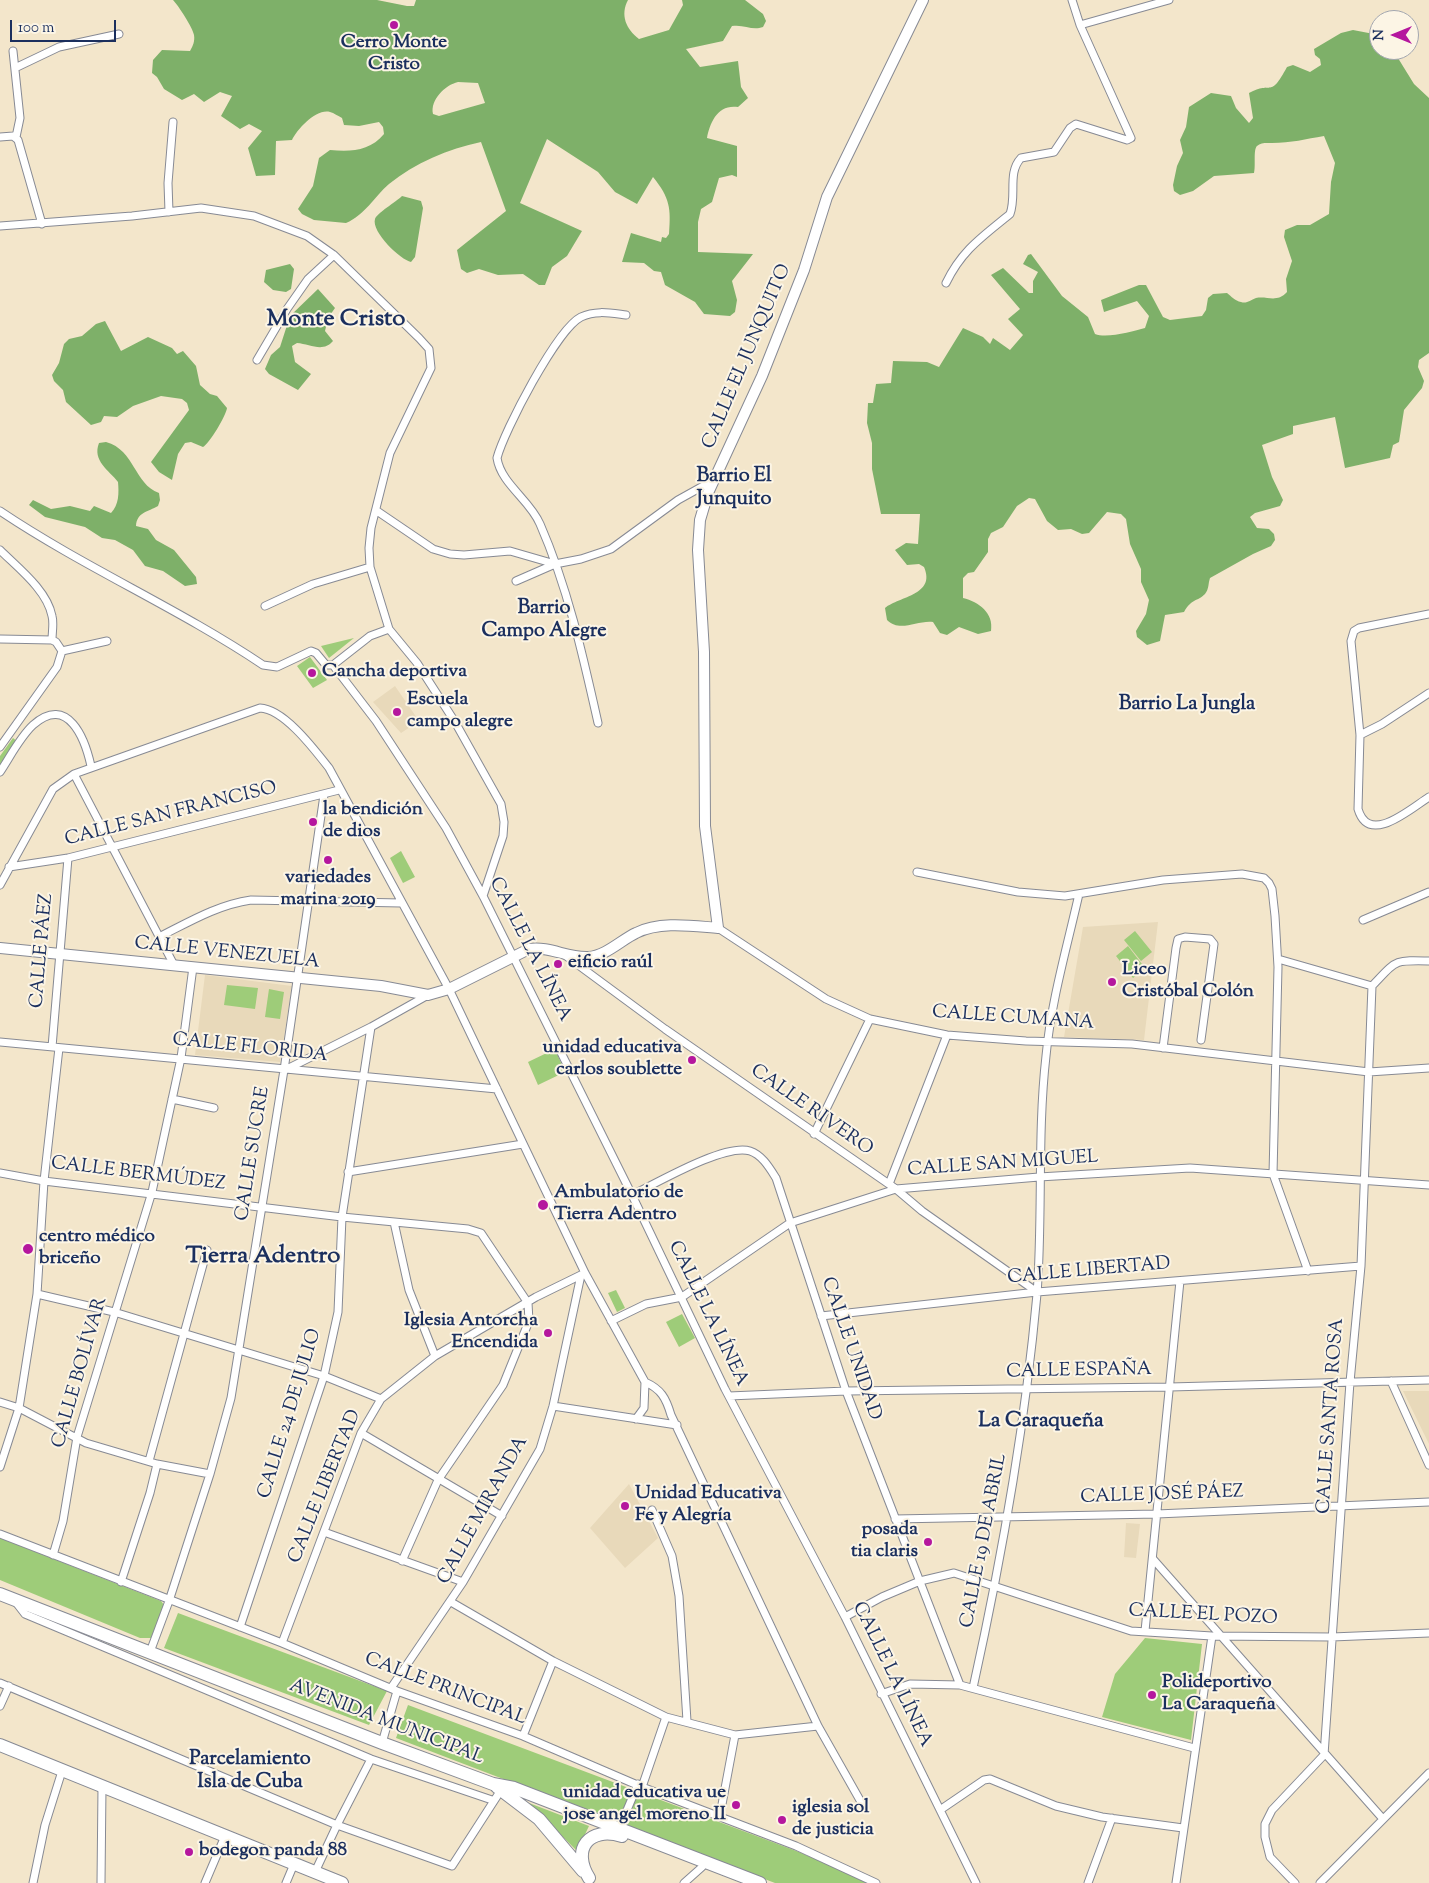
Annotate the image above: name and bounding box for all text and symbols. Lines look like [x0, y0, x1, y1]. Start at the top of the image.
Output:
scale bar [12, 10, 119, 42]
north arrow [1369, 10, 1419, 60]
text: 100 m [18, 18, 54, 39]
marker: Cerro Monte Cristo [388, 19, 400, 31]
text: N [1370, 29, 1390, 41]
place label: Cerro Monte Cristo [341, 33, 447, 77]
street label: CALLE EL JUNQUITO [699, 261, 797, 453]
district label: Monte Cristo [267, 307, 405, 335]
district label: Barrio El Junquito [697, 466, 771, 513]
district label: Barrio Campo Alegre [481, 598, 607, 645]
place label: Cancha deportiva [322, 662, 467, 684]
marker: Cancha deportiva [306, 667, 318, 679]
place label: Escuela campo alegre [407, 690, 513, 734]
district label: Barrio La Jungla [1119, 694, 1255, 718]
marker: Escuela campo alegre [391, 706, 403, 718]
street label: CALLE SAN FRANCISO [63, 778, 279, 852]
place label: la bendición de dios [323, 800, 423, 844]
marker: la bendición de dios [307, 816, 319, 828]
marker: variedades marina 2019 [322, 854, 334, 866]
place label: variedades marina 2019 [280, 868, 376, 912]
street label: CALLE LA LÍNEA [483, 874, 575, 1026]
street label: CALLE PÁEZ [27, 893, 59, 1009]
street label: CALLE VENEZUELA [133, 933, 321, 975]
place label: eificio raúl [568, 953, 653, 975]
marker: eificio raúl [552, 958, 564, 970]
place label: Liceo Cristóbal Colón [1122, 960, 1254, 1004]
marker: Liceo Cristóbal Colón [1106, 976, 1118, 988]
street label: CALLE CUMANA [931, 1002, 1095, 1036]
street label: CALLE FLORIDA [171, 1030, 329, 1068]
place label: unidad educativa carlos soublette [543, 1038, 682, 1082]
marker: unidad educativa carlos soublette [686, 1054, 698, 1066]
street label: CALLE RIVERO [745, 1060, 877, 1162]
street label: CALLE SUCRE [232, 1085, 276, 1223]
street label: CALLE SAN MIGUEL [907, 1147, 1099, 1183]
street label: CALLE BERMÚDEZ [49, 1153, 227, 1197]
place label: Ambulatorio de Tierra Adentro [554, 1183, 683, 1227]
marker: Ambulatorio de Tierra Adentro [536, 1198, 550, 1212]
place label: centro médico briceño [39, 1227, 155, 1271]
street label: CALLE LA LÍNEA [662, 1238, 752, 1390]
marker: centro médico briceño [21, 1242, 35, 1256]
district label: Tierra Adentro [186, 1244, 340, 1272]
street label: CALLE LIBERTAD [1007, 1254, 1171, 1290]
street label: CALLE UNIDAD [815, 1274, 885, 1424]
street label: CALLE BOLÍVAR [49, 1295, 113, 1451]
place label: Iglesia Antorcha Encendida [404, 1311, 538, 1355]
street label: CALLE SANTA ROSA [1314, 1317, 1350, 1515]
street label: CALLE 24 DE JULIO [254, 1326, 328, 1502]
marker: Iglesia Antorcha Encendida [542, 1327, 554, 1339]
street label: CALLE ESPAÑA [1006, 1359, 1152, 1385]
street label: CALLE LIBERTAD [285, 1407, 367, 1567]
district label: La Caraqueña [978, 1409, 1104, 1435]
street label: CALLE MIRANDA [434, 1433, 534, 1589]
street label: CALLE 19 DE ABRIL [957, 1452, 1013, 1630]
street label: CALLE JOSÉ PÁEZ [1080, 1482, 1244, 1510]
place label: Unidad Educativa Fe y Alegría [635, 1484, 782, 1528]
marker: Unidad Educativa Fe y Alegría [619, 1500, 631, 1512]
place label: posada tia claris [851, 1520, 918, 1564]
marker: posada tia claris [922, 1536, 934, 1548]
street label: CALLE LA LÍNEA [846, 1599, 936, 1751]
street label: CALLE EL POZO [1128, 1601, 1278, 1631]
street label: CALLE PRINCIPAL [361, 1649, 529, 1731]
place label: Polideportivo La Caraqueña [1162, 1673, 1276, 1717]
street label: AVENIDA MUNICIPAL [286, 1675, 486, 1771]
marker: Polideportivo La Caraqueña [1146, 1689, 1158, 1701]
district label: Parcelamiento Isla de Cuba [189, 1749, 311, 1796]
place label: unidad educativa ue jose angel moreno II [563, 1783, 726, 1827]
place label: iglesia sol de justicia [792, 1798, 874, 1842]
marker: unidad educativa ue jose angel moreno II [730, 1799, 742, 1811]
marker: iglesia sol de justicia [776, 1814, 788, 1826]
place label: bodegon panda 88 [199, 1841, 347, 1863]
marker: bodegon panda 88 [183, 1846, 195, 1858]

